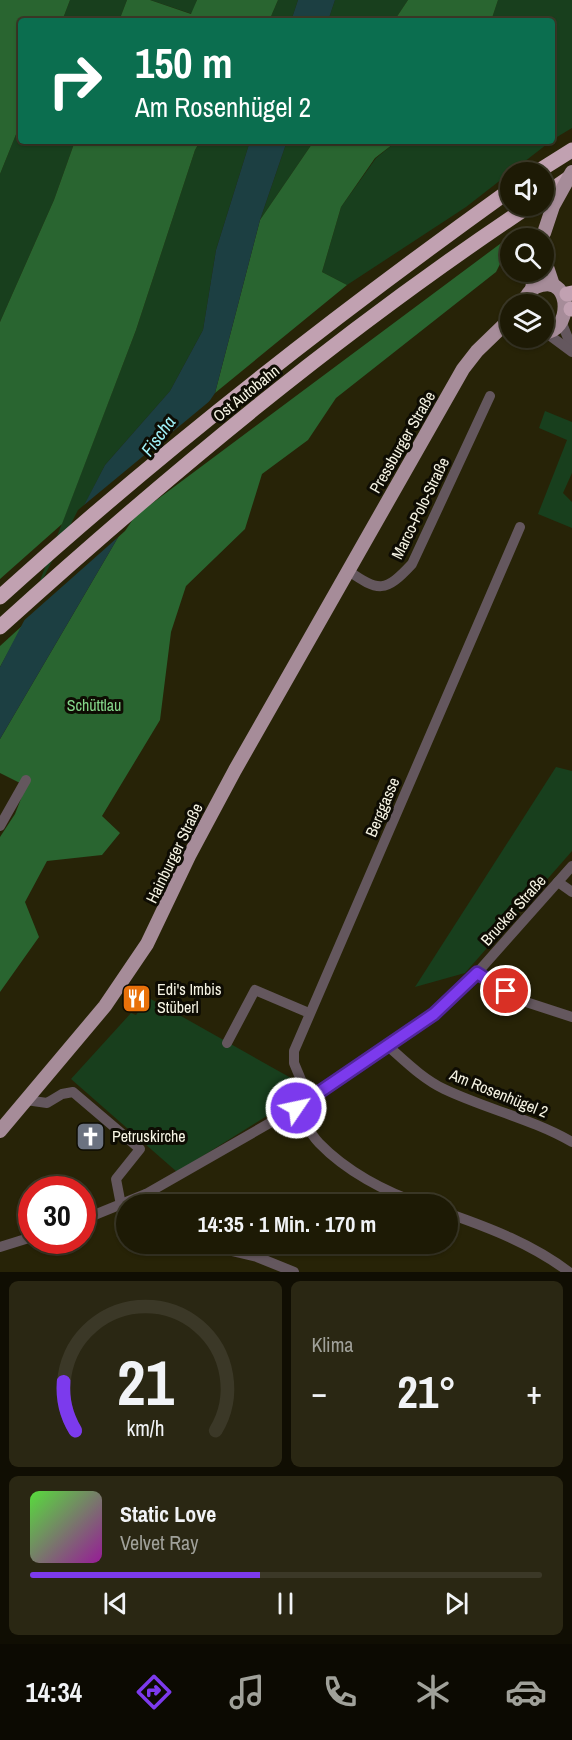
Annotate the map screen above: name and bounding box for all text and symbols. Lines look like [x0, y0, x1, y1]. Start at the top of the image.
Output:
text: 150 m [135, 35, 233, 91]
icon: right [36, 42, 114, 120]
text: Am Rosenhügel 2 [135, 89, 311, 125]
map controls [500, 162, 554, 348]
button: sound [500, 162, 554, 216]
button: search [500, 228, 554, 282]
button: layers [500, 294, 554, 348]
street label: Ost Autobahn [208, 359, 284, 427]
street label: Pressburger Straße [364, 387, 440, 497]
water label: Fischa [135, 411, 181, 461]
street label: Marco-Polo-Straße [386, 453, 454, 563]
park label: Schüttlau [67, 694, 121, 716]
street label: Berggasse [360, 774, 404, 840]
street label: Hainburger Straße [140, 799, 208, 907]
street label: Brucker Straße [475, 870, 551, 950]
pin [480, 965, 531, 1016]
icon: arrive [489, 974, 522, 1007]
place label: Edi's Imbis Stüberl [157, 978, 222, 1018]
restaurant icon: Edi's Imbis Stüberl [120, 982, 152, 1014]
street label: Am Rosenhügel 2 [446, 1063, 551, 1123]
position arrow [264, 1076, 328, 1140]
church icon: Petruskirche [75, 1120, 107, 1152]
place label: Petruskirche [112, 1125, 186, 1147]
speed limit sign: 30 [18, 1176, 96, 1254]
text: 14:35 · 1 Min. · 170 m [198, 1209, 376, 1239]
text: Klima [312, 1331, 353, 1358]
text: 21 [117, 1340, 174, 1424]
text: 21° [397, 1361, 456, 1422]
text: − [312, 1370, 327, 1414]
text: + [526, 1370, 542, 1414]
text: km/h [126, 1414, 164, 1443]
text: Static Love [120, 1499, 216, 1529]
text: Velvet Ray [120, 1529, 198, 1556]
icon: previous [99, 1587, 132, 1620]
icon: pause [269, 1587, 302, 1620]
icon: next [440, 1587, 473, 1620]
icon: directions [133, 1671, 175, 1713]
icon: music [226, 1671, 268, 1713]
icon: phone [319, 1671, 361, 1713]
icon: climate [412, 1671, 454, 1713]
icon: car [505, 1671, 547, 1713]
text: 14:34 [25, 1674, 82, 1710]

